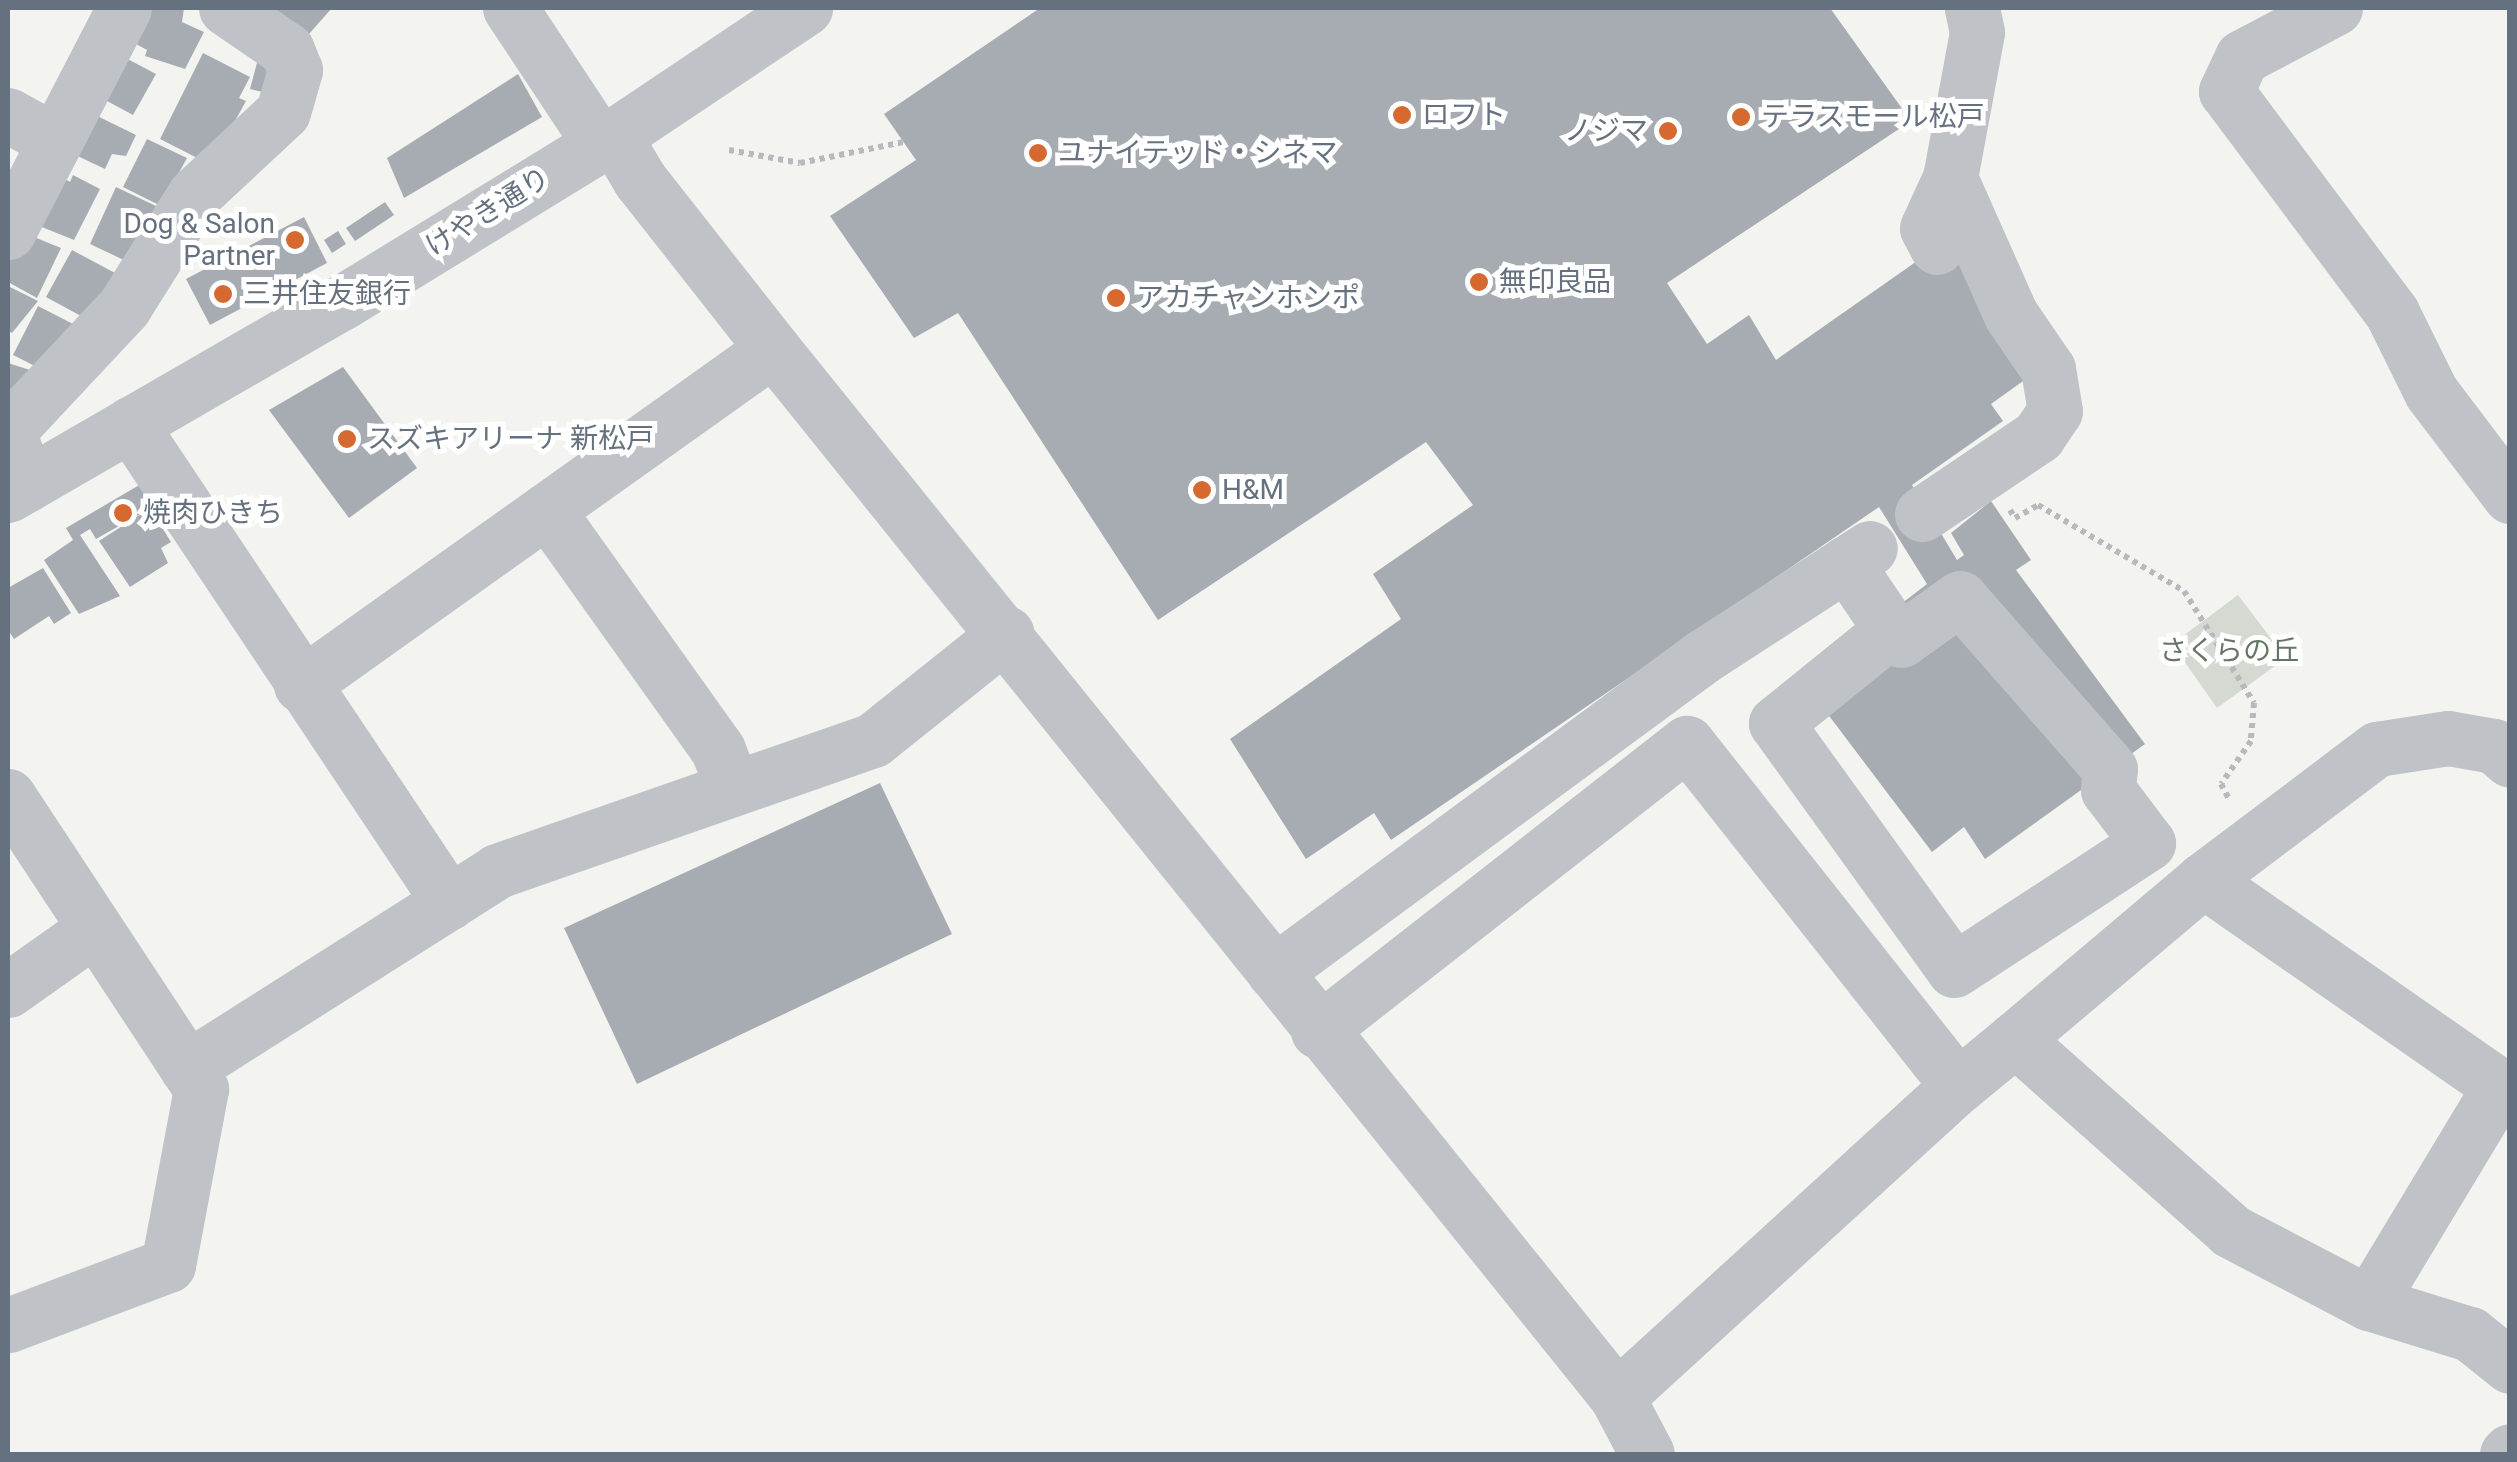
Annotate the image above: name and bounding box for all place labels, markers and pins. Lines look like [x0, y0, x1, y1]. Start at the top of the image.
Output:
place label: ロフト [1422, 98, 1506, 132]
place label: テラスモール松戸 [1761, 100, 1985, 134]
marker: ロフト [1391, 104, 1413, 126]
marker: テラスモール松戸 [1730, 106, 1752, 128]
place label: ノジマ [1564, 114, 1648, 148]
marker: ノジマ [1657, 120, 1679, 142]
place label: ユナイテッド・シネマ [1058, 136, 1338, 170]
marker: ユナイテッド・シネマ [1027, 142, 1049, 164]
place label: Dog & Salon Partner [124, 207, 275, 273]
marker: Dog & Salon Partner [284, 229, 306, 251]
place label: 無印良品 [1499, 265, 1611, 299]
marker: 無印良品 [1468, 271, 1490, 293]
place label: 三井住友銀行 [243, 277, 411, 311]
place label: アカチャンホンポ [1136, 281, 1360, 315]
marker: 三井住友銀行 [212, 283, 234, 305]
marker: アカチャンホンポ [1105, 287, 1127, 309]
place label: スズキアリーナ 新松戸 [367, 422, 654, 456]
marker: スズキアリーナ 新松戸 [336, 428, 358, 450]
place label: H&M [1222, 473, 1284, 507]
marker: H&M [1191, 479, 1213, 501]
place label: 焼肉ひきち [143, 496, 283, 530]
marker: 焼肉ひきち [112, 502, 134, 524]

